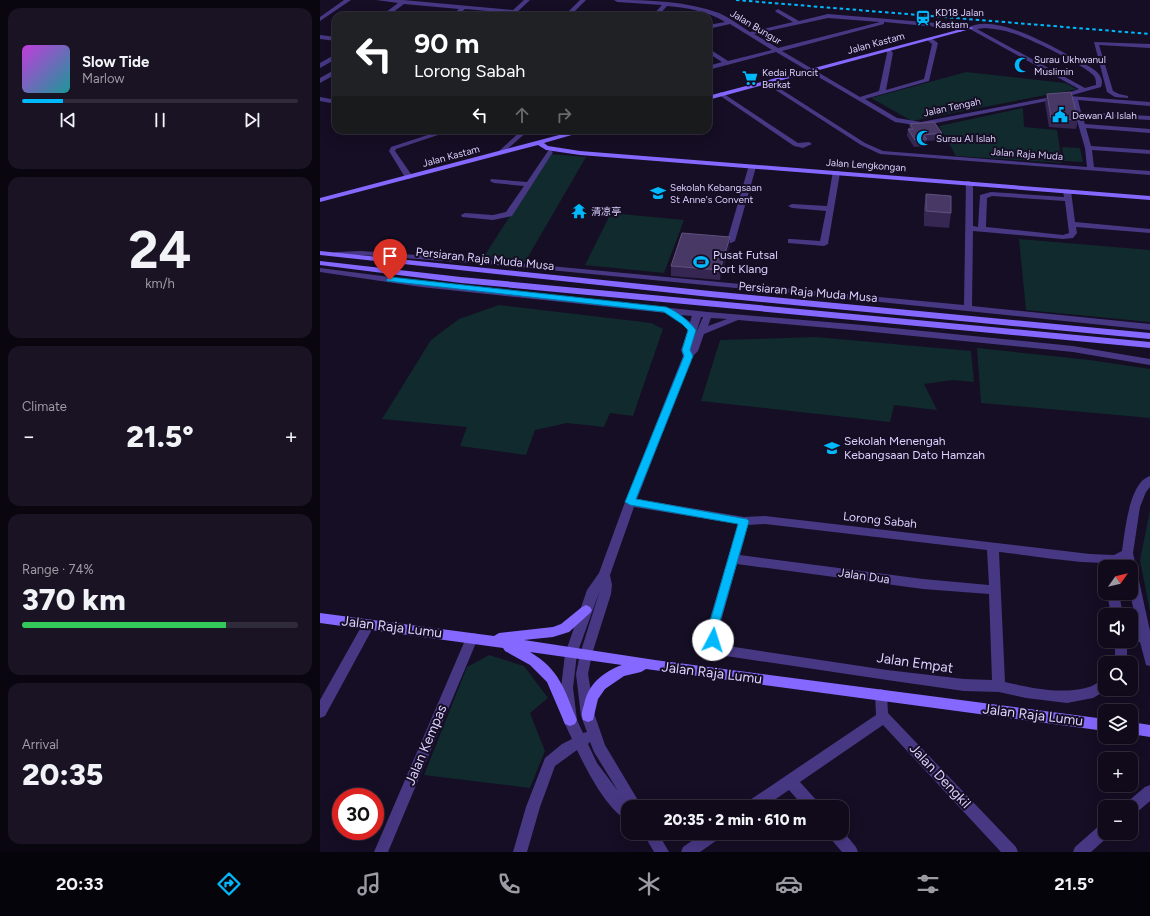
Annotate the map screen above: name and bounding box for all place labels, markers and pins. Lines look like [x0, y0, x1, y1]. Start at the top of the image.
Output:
place label: KD18 Jalan Kastam [935, 6, 984, 31]
station icon: KD18 Jalan Kastam [914, 9, 932, 27]
place label: Surau Ukhwanul Muslimin [1034, 53, 1106, 78]
mosque icon: Surau Ukhwanul Muslimin [1013, 56, 1031, 74]
place label: Kedai Runcit Berkat [762, 66, 818, 91]
supermarket icon: Kedai Runcit Berkat [741, 69, 759, 87]
public building icon: Dewan Al Islah [1051, 106, 1069, 124]
place label: Dewan Al Islah [1072, 109, 1137, 122]
mosque icon: Surau Al Islah [915, 129, 933, 147]
place label: Surau Al Islah [936, 132, 996, 145]
place label: Sekolah Kebangsaan St Anne's Convent [670, 181, 762, 206]
school or university icon: Sekolah Kebangsaan St Anne's Convent [649, 184, 667, 202]
temple icon: 清凉亭 [570, 202, 588, 220]
place label: 清凉亭 [591, 205, 621, 218]
pin [373, 239, 407, 280]
place label: Pusat Futsal Port Klang [713, 248, 778, 276]
sports icon: Pusat Futsal Port Klang [692, 253, 710, 271]
place label: Sekolah Menengah Kebangsaan Dato Hamzah [844, 434, 985, 462]
school or university icon: Sekolah Menengah Kebangsaan Dato Hamzah [823, 439, 841, 457]

